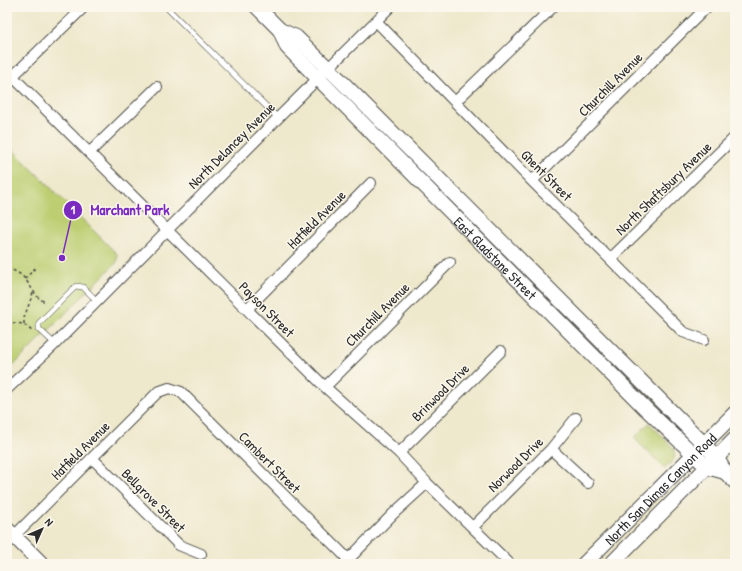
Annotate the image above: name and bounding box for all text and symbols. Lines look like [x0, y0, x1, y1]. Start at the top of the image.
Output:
street label: Churchill Avenue [574, 47, 647, 120]
street label: North Delancey Avenue [183, 97, 280, 193]
street label: North Shaftsbury Avenue [611, 137, 716, 240]
street label: Ghent Street [517, 145, 577, 205]
street label: Hatfield Avenue [282, 185, 350, 253]
callout: Marchant Park [63, 196, 178, 223]
text: Marchant Park [90, 199, 170, 220]
text: 1 [71, 201, 76, 218]
street label: East Gladstone Street [450, 212, 542, 304]
street label: Payson Street [234, 277, 299, 342]
street label: Churchill Avenue [341, 277, 414, 350]
street label: Brinwood Drive [407, 359, 473, 425]
street label: Hatfield Avenue [46, 416, 114, 484]
street label: Cambert Street [235, 427, 305, 497]
street label: North San Dimas Canyon Road [600, 428, 720, 548]
street label: Norwood Drive [483, 432, 547, 496]
street label: Bellgrove Street [117, 464, 190, 537]
north arrow [22, 509, 62, 549]
text: N [42, 515, 56, 529]

